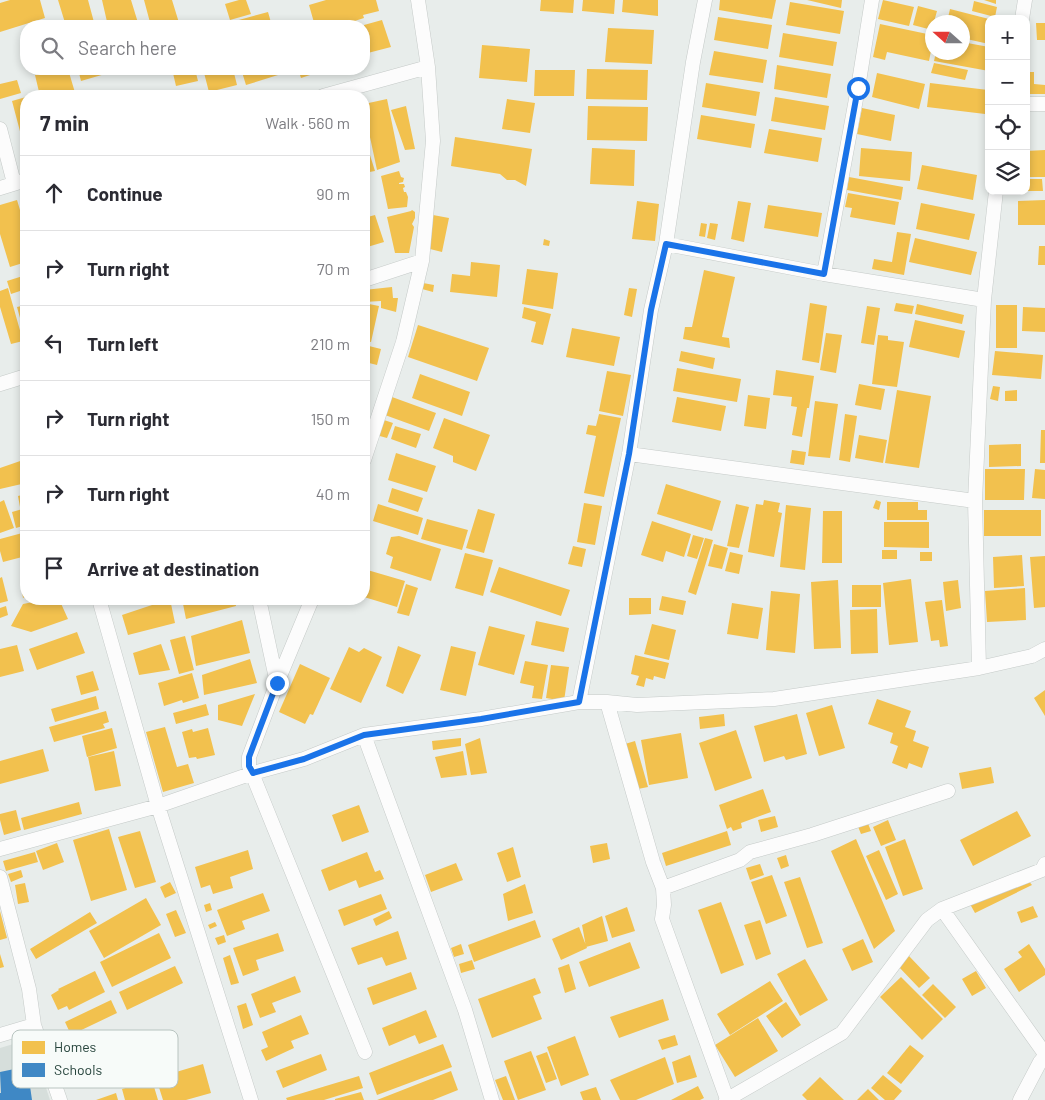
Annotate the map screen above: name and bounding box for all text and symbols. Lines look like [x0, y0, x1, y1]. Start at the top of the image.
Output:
north arrow [925, 15, 970, 60]
map controls [985, 15, 1030, 195]
button: + [985, 15, 1030, 60]
search box [20, 20, 370, 75]
icon: search [38, 34, 66, 62]
text: Search here [78, 36, 177, 59]
button: − [985, 60, 1030, 105]
route start [847, 77, 870, 100]
button: locate [985, 105, 1030, 150]
text: 7 min [40, 110, 89, 135]
text: Walk · 560 m [265, 113, 350, 132]
button: layers [985, 150, 1030, 195]
icon: ahead [40, 179, 68, 207]
text: Continue [87, 182, 163, 205]
text: 90 m [316, 184, 350, 203]
icon: right [40, 254, 68, 282]
text: Turn right [87, 257, 169, 280]
text: 70 m [317, 259, 350, 278]
icon: left [40, 329, 68, 357]
text: Turn left [87, 332, 158, 355]
text: 210 m [311, 334, 350, 353]
icon: right [40, 404, 68, 432]
text: Turn right [87, 407, 169, 430]
text: 150 m [311, 409, 350, 428]
icon: right [40, 479, 68, 507]
text: Turn right [87, 482, 169, 505]
text: 40 m [316, 484, 350, 503]
icon: arrive [40, 554, 68, 582]
text: Arrive at destination [87, 557, 259, 580]
route end [266, 672, 289, 695]
legend [12, 1030, 178, 1088]
text: Homes [54, 1038, 97, 1055]
text: Schools [54, 1061, 102, 1078]

